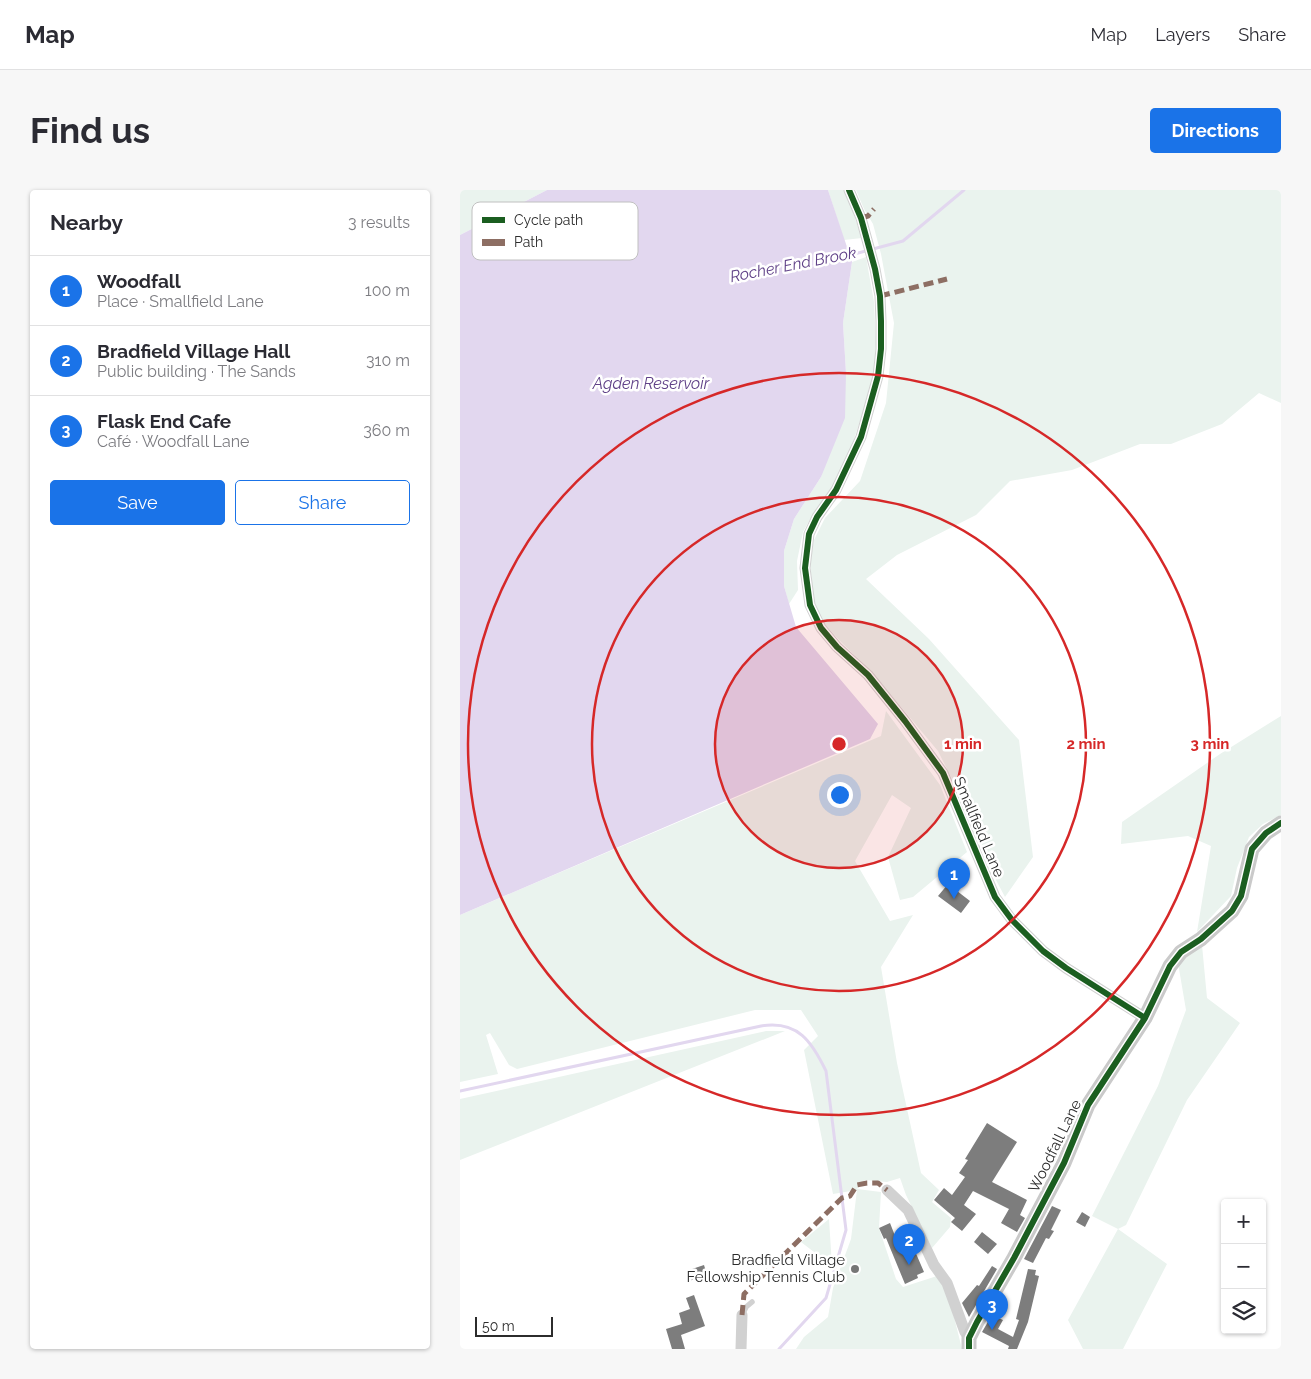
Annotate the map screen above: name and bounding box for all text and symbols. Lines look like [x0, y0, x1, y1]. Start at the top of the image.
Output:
text: Map [25, 20, 75, 49]
text: Map [1091, 24, 1127, 45]
text: Layers [1155, 24, 1210, 45]
text: Share [1238, 24, 1286, 45]
button: Directions [1150, 108, 1281, 153]
text: Find us [30, 110, 150, 151]
legend [472, 202, 638, 260]
text: Nearby [50, 210, 123, 235]
text: Cycle path [514, 212, 583, 228]
text: 3 results [348, 213, 410, 232]
text: Path [514, 234, 543, 250]
water label: Rocher End Brook [728, 243, 858, 286]
text: Woodfall [97, 270, 181, 292]
text: 1 [62, 281, 70, 300]
text: 100 m [365, 281, 410, 300]
text: Place · Smallfield Lane [97, 292, 264, 311]
text: Bradfield Village Hall [97, 340, 290, 362]
text: 2 [61, 351, 71, 370]
text: 310 m [366, 351, 410, 370]
text: Public building · The Sands [97, 362, 296, 381]
water label: Agden Reservoir [592, 374, 710, 393]
text: Flask End Cafe [97, 410, 231, 432]
text: 3 [62, 421, 70, 440]
text: 360 m [363, 421, 410, 440]
text: Café · Woodfall Lane [97, 432, 249, 451]
button: Save [50, 480, 225, 525]
button: Share [235, 480, 410, 525]
centre of rings [830, 735, 848, 753]
text: 1 min [944, 735, 982, 753]
text: 2 min [1067, 735, 1105, 753]
text: 3 min [1191, 735, 1229, 753]
street label: Smallfield Lane [950, 774, 1008, 880]
your location [827, 782, 853, 808]
pin: 1 [938, 858, 970, 899]
street label: Woodfall Lane [1025, 1097, 1085, 1195]
map controls [1221, 1199, 1266, 1334]
button: + [1221, 1199, 1266, 1244]
pin: 2 [893, 1224, 925, 1265]
button: − [1221, 1244, 1266, 1289]
place label: Bradfield Village Fellowship Tennis Club [686, 1251, 845, 1286]
marker: Bradfield Village Fellowship Tennis Club [849, 1263, 861, 1275]
pin: 3 [976, 1289, 1008, 1330]
button: layers [1221, 1289, 1266, 1334]
scale bar [475, 1314, 552, 1337]
text: 50 m [482, 1318, 515, 1334]

